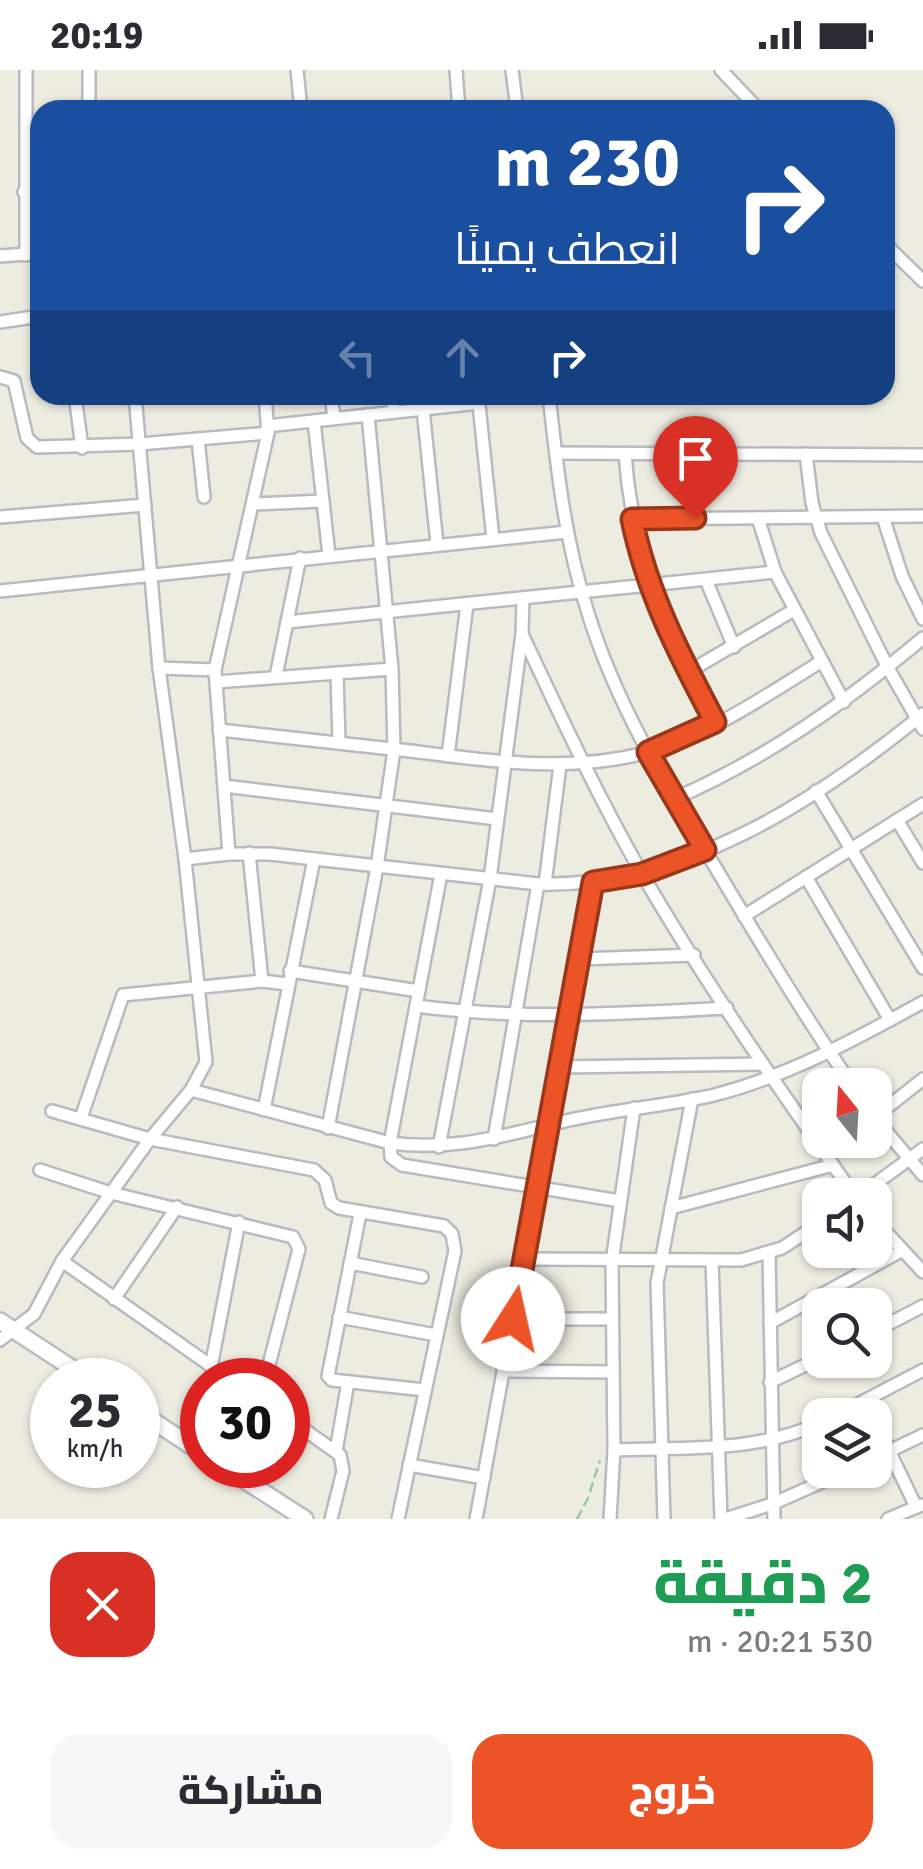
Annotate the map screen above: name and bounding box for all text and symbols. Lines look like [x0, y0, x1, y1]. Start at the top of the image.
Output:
text: 20:19 [50, 12, 143, 59]
text: 230 m [495, 119, 680, 205]
icon: right [715, 140, 845, 270]
text: انعطف يمينًا [454, 222, 680, 277]
icon: left [330, 330, 385, 385]
icon: ahead [435, 330, 490, 385]
icon: right [540, 330, 595, 385]
pin [653, 416, 738, 519]
icon: arrive [668, 431, 723, 486]
north arrow [802, 1068, 892, 1158]
map controls [802, 1068, 892, 1488]
button: sound [802, 1178, 892, 1268]
position arrow [461, 1267, 565, 1371]
button: search [802, 1288, 892, 1378]
speed limit sign: 30 [180, 1358, 310, 1488]
text: 25 [68, 1380, 122, 1442]
button: layers [802, 1398, 892, 1488]
text: km/h [67, 1433, 123, 1464]
text: 2 دقيقة [653, 1547, 873, 1621]
button: close [50, 1552, 155, 1657]
text: 530 m · 20:21 [687, 1622, 873, 1661]
button: مشاركة [50, 1734, 452, 1849]
button: خروج [472, 1734, 873, 1849]

